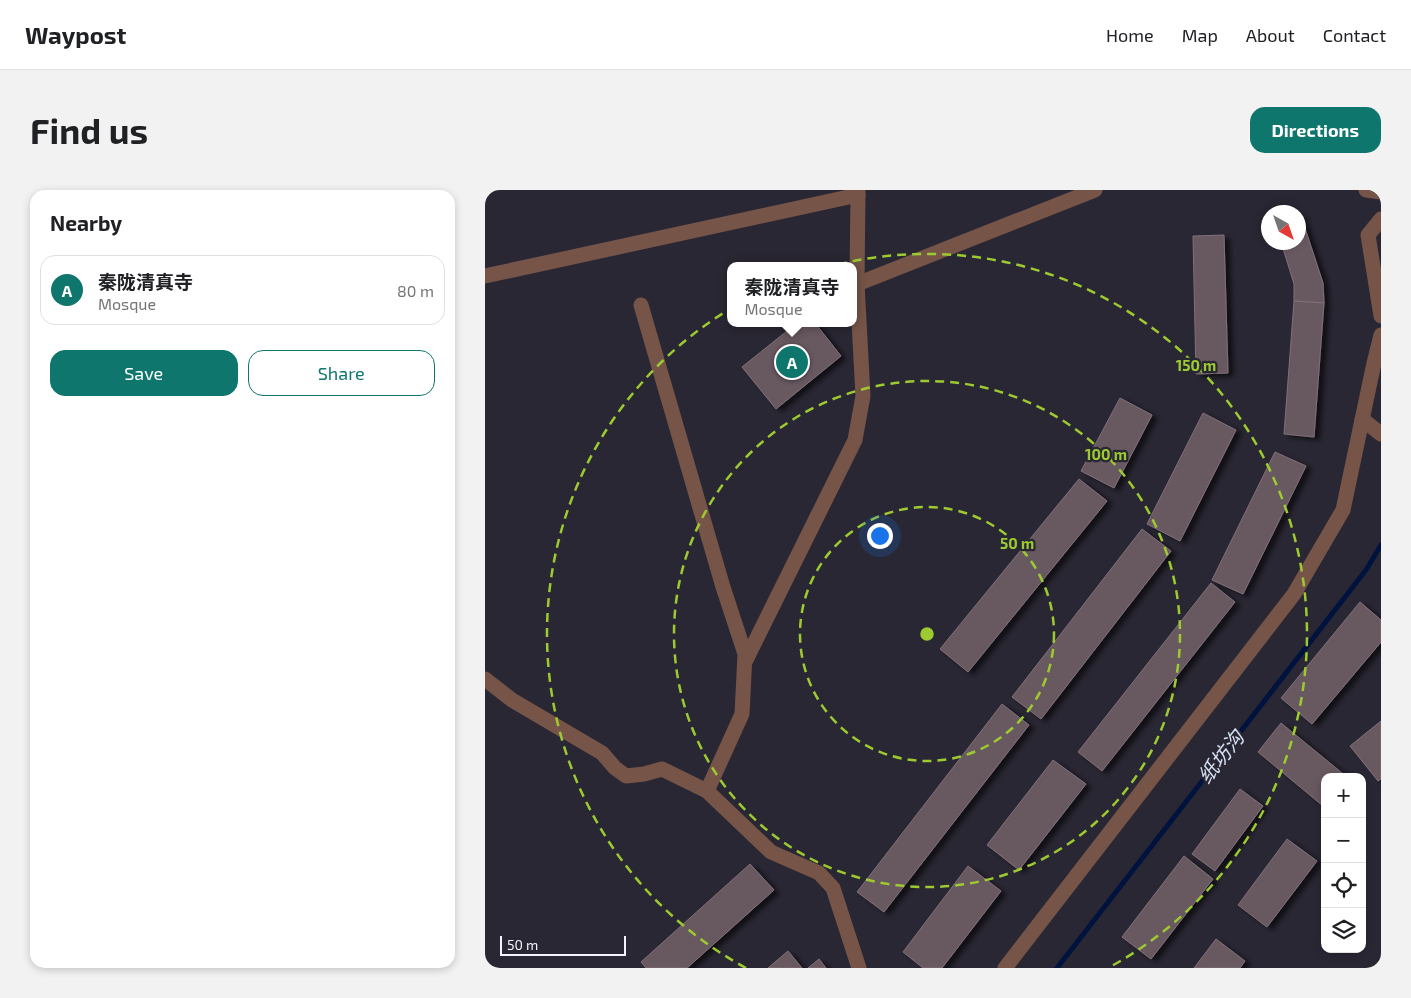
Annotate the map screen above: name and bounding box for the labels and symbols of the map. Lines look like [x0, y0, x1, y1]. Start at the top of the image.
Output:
north arrow [1261, 205, 1306, 250]
pin: A [776, 343, 808, 381]
text: 150 m [1176, 356, 1216, 374]
text: 100 m [1085, 445, 1127, 463]
your location [867, 523, 893, 549]
text: 50 m [1000, 534, 1034, 552]
centre of rings [918, 625, 936, 643]
water label: 纸坊沟 [1192, 724, 1249, 787]
scale bar [500, 933, 626, 956]

